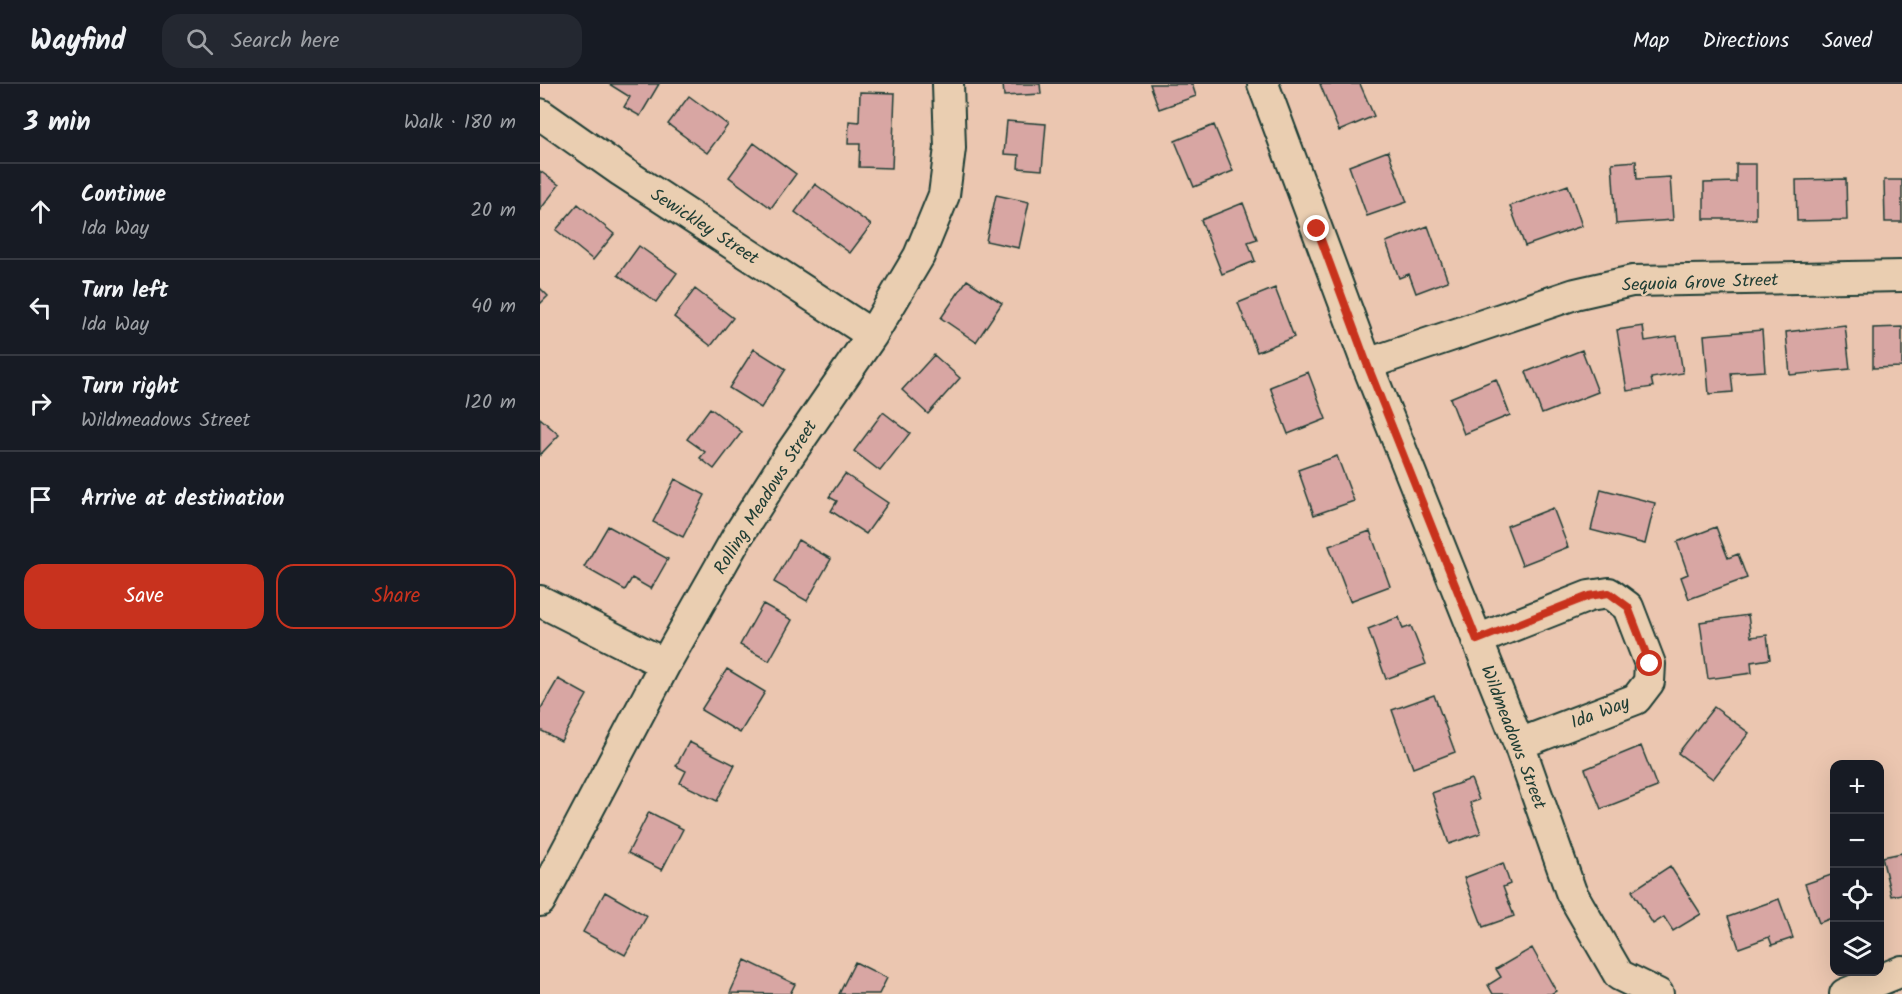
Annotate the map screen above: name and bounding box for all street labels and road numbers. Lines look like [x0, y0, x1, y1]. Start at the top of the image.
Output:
street label: Sewickley Street [644, 181, 765, 274]
street label: Sequoia Grove Street [1621, 266, 1780, 301]
street label: Rolling Meadows Street [707, 414, 826, 581]
street label: Wildmeadows Street [1472, 661, 1554, 815]
street label: Ida Way [1567, 689, 1635, 738]

